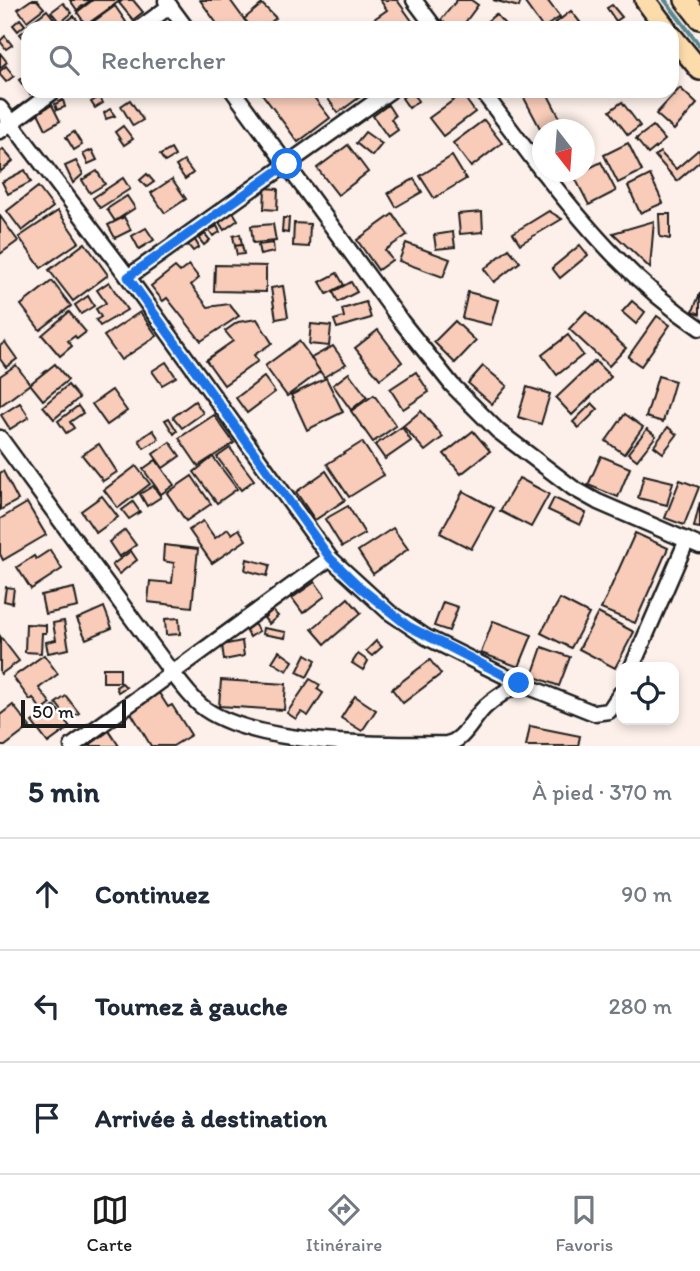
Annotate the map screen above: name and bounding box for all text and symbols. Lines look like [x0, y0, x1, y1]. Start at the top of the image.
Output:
search box [21, 21, 679, 98]
icon: search [45, 41, 83, 79]
text: Rechercher [101, 44, 225, 76]
north arrow [532, 119, 595, 182]
route start [271, 148, 302, 179]
map controls [616, 662, 679, 725]
button: locate [616, 662, 679, 725]
route end [503, 667, 534, 698]
scale bar [21, 697, 126, 729]
text: 50 m [32, 700, 74, 723]
text: 5 min [28, 773, 99, 810]
text: À pied · 370 m [532, 778, 672, 806]
icon: ahead [28, 875, 66, 913]
text: Continuez [95, 878, 210, 910]
text: 90 m [621, 880, 672, 908]
icon: left [28, 987, 66, 1025]
text: Tournez à gauche [95, 990, 288, 1022]
text: 280 m [609, 992, 672, 1020]
icon: arrive [28, 1099, 66, 1137]
text: Arrivée à destination [95, 1102, 327, 1134]
tab: Carte [87, 1191, 132, 1256]
tab: Itinéraire [306, 1191, 382, 1256]
tab: Favoris [555, 1191, 613, 1256]

